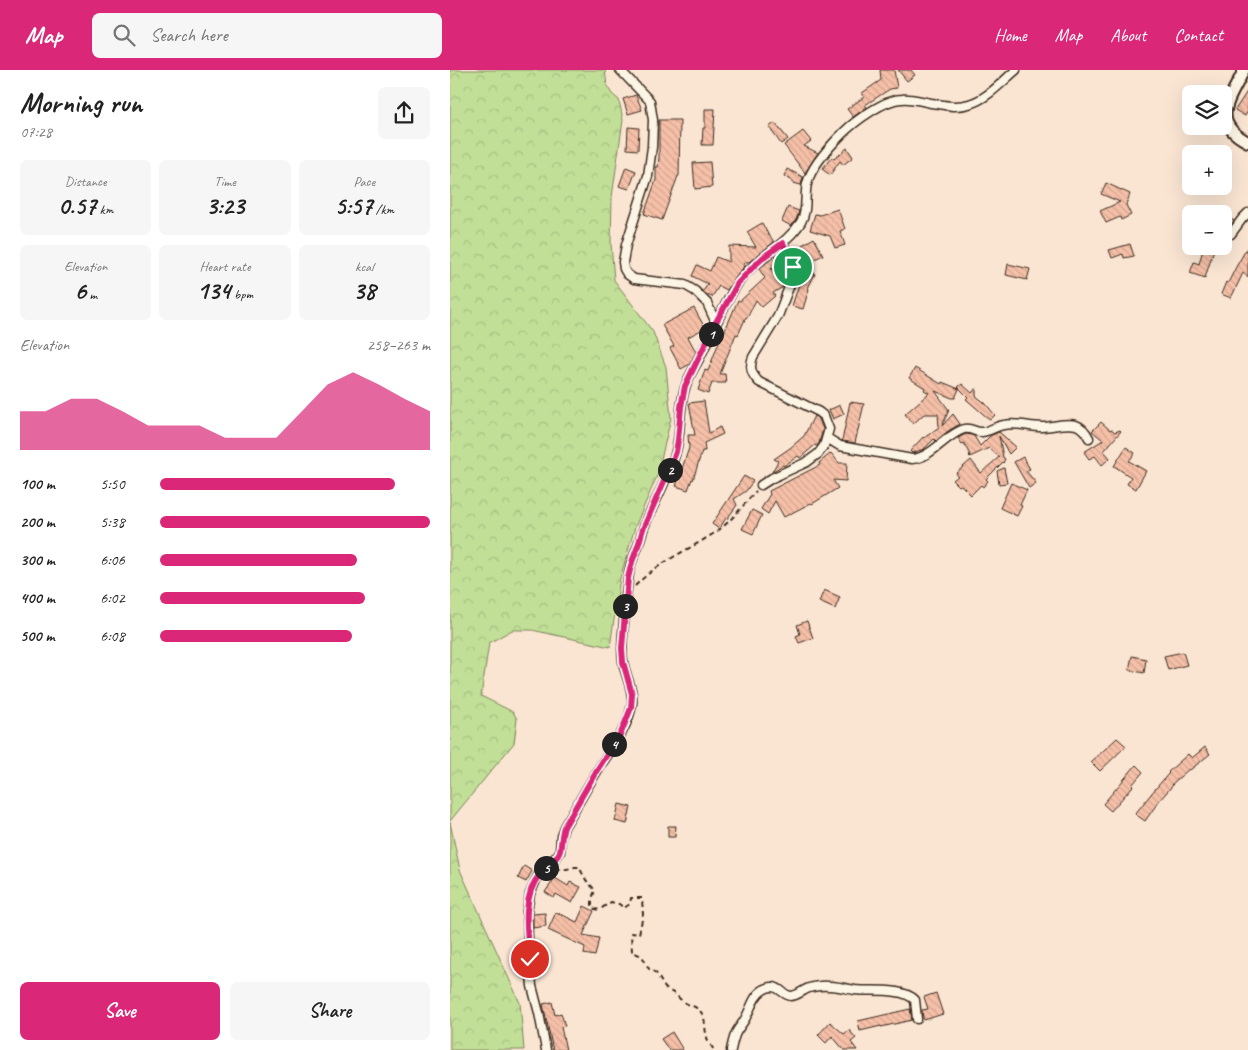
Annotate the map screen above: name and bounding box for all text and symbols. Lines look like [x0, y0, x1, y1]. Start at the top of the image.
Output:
search box [92, 13, 442, 58]
text: Map [25, 20, 62, 50]
icon: search [110, 21, 138, 49]
text: Search here [150, 23, 228, 47]
text: Home [994, 24, 1027, 46]
text: Map [1055, 24, 1082, 46]
text: About [1110, 24, 1146, 46]
text: Contact [1174, 24, 1223, 46]
text: Morning run [20, 85, 142, 120]
map controls [1182, 85, 1232, 255]
button: layers [1182, 85, 1232, 135]
button: share [378, 87, 430, 139]
text: 07:28 [20, 122, 52, 142]
button: + [1182, 145, 1232, 195]
text: Distance [65, 173, 107, 190]
text: Time [214, 173, 236, 190]
text: Pace [354, 173, 375, 190]
text: 0.57 [58, 190, 96, 222]
text: 3:23 [206, 190, 244, 222]
text: 5:57 [335, 190, 372, 222]
text: km [96, 201, 113, 218]
text: /km [372, 201, 394, 218]
button: − [1182, 205, 1232, 255]
pin [772, 246, 814, 288]
icon: arrive [779, 253, 807, 281]
text: Elevation [64, 258, 107, 275]
text: Heart rate [199, 258, 251, 275]
text: kcal [355, 258, 374, 275]
text: 6 [74, 275, 86, 307]
text: 134 [197, 275, 231, 307]
text: 38 [353, 275, 376, 307]
text: m [86, 286, 97, 303]
text: bpm [231, 286, 253, 303]
pin: 1 [698, 322, 724, 346]
text: 1 [708, 326, 715, 343]
text: Elevation [20, 335, 69, 355]
text: 258–263 m [367, 335, 430, 355]
pin: 2 [658, 458, 682, 482]
text: 2 [667, 462, 674, 479]
text: 100 m [20, 474, 55, 494]
text: 5:50 [100, 474, 125, 494]
text: 200 m [20, 512, 55, 532]
text: 5:38 [100, 512, 125, 532]
text: 300 m [20, 550, 55, 570]
text: 6:06 [100, 550, 125, 570]
text: 400 m [20, 588, 55, 608]
text: 6:02 [100, 588, 125, 608]
pin: 3 [612, 594, 638, 618]
text: 3 [622, 598, 629, 615]
text: 500 m [20, 626, 54, 646]
text: 6:08 [100, 626, 125, 646]
pin: 4 [602, 732, 626, 756]
text: 4 [611, 736, 618, 753]
pin: 5 [534, 856, 558, 880]
text: 5 [543, 860, 550, 877]
pin [509, 938, 551, 980]
icon: check [516, 945, 544, 973]
button: Save [20, 982, 220, 1040]
button: Share [230, 982, 430, 1040]

